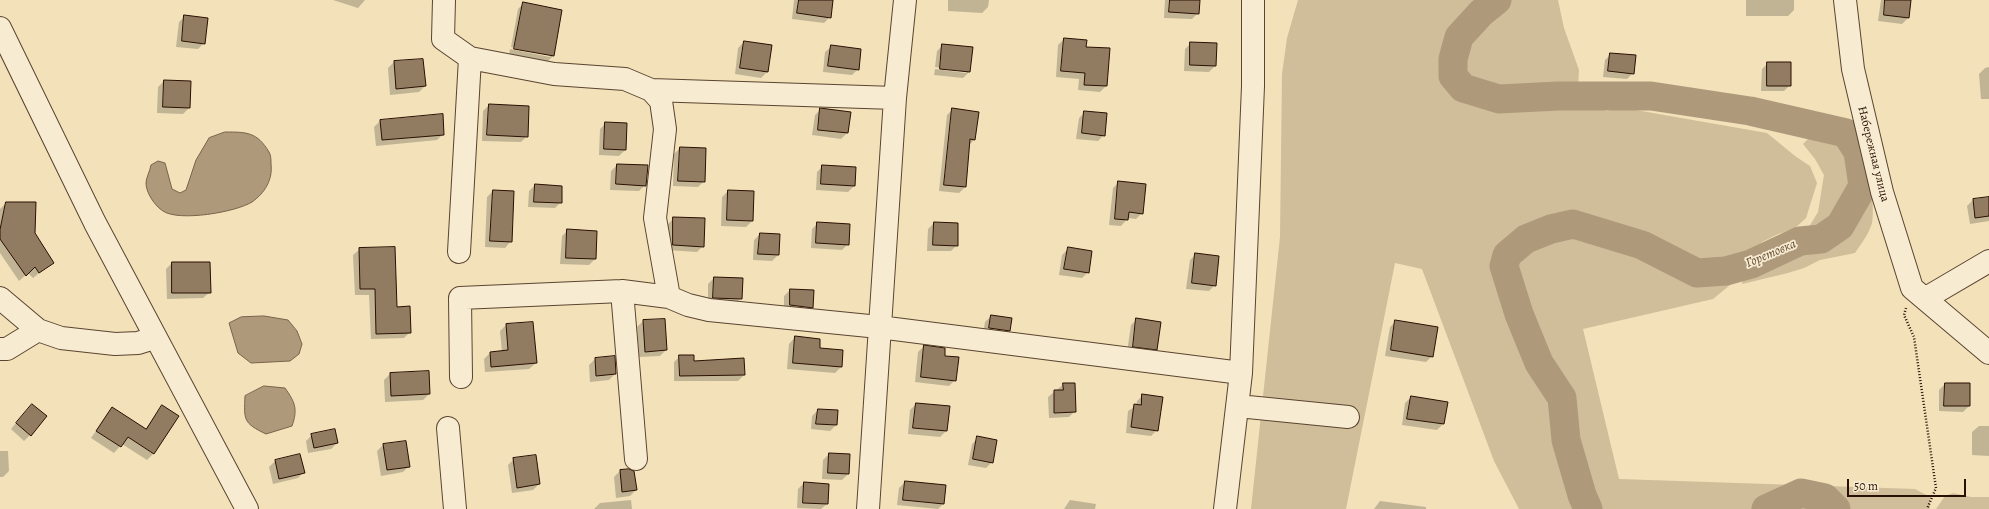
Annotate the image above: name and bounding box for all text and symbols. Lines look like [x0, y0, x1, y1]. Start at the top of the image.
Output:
street label: Набережная улица [1854, 105, 1892, 203]
water label: Горетовка [1743, 236, 1799, 272]
scale bar [1849, 471, 1968, 497]
text: 50 m [1854, 478, 1878, 494]

